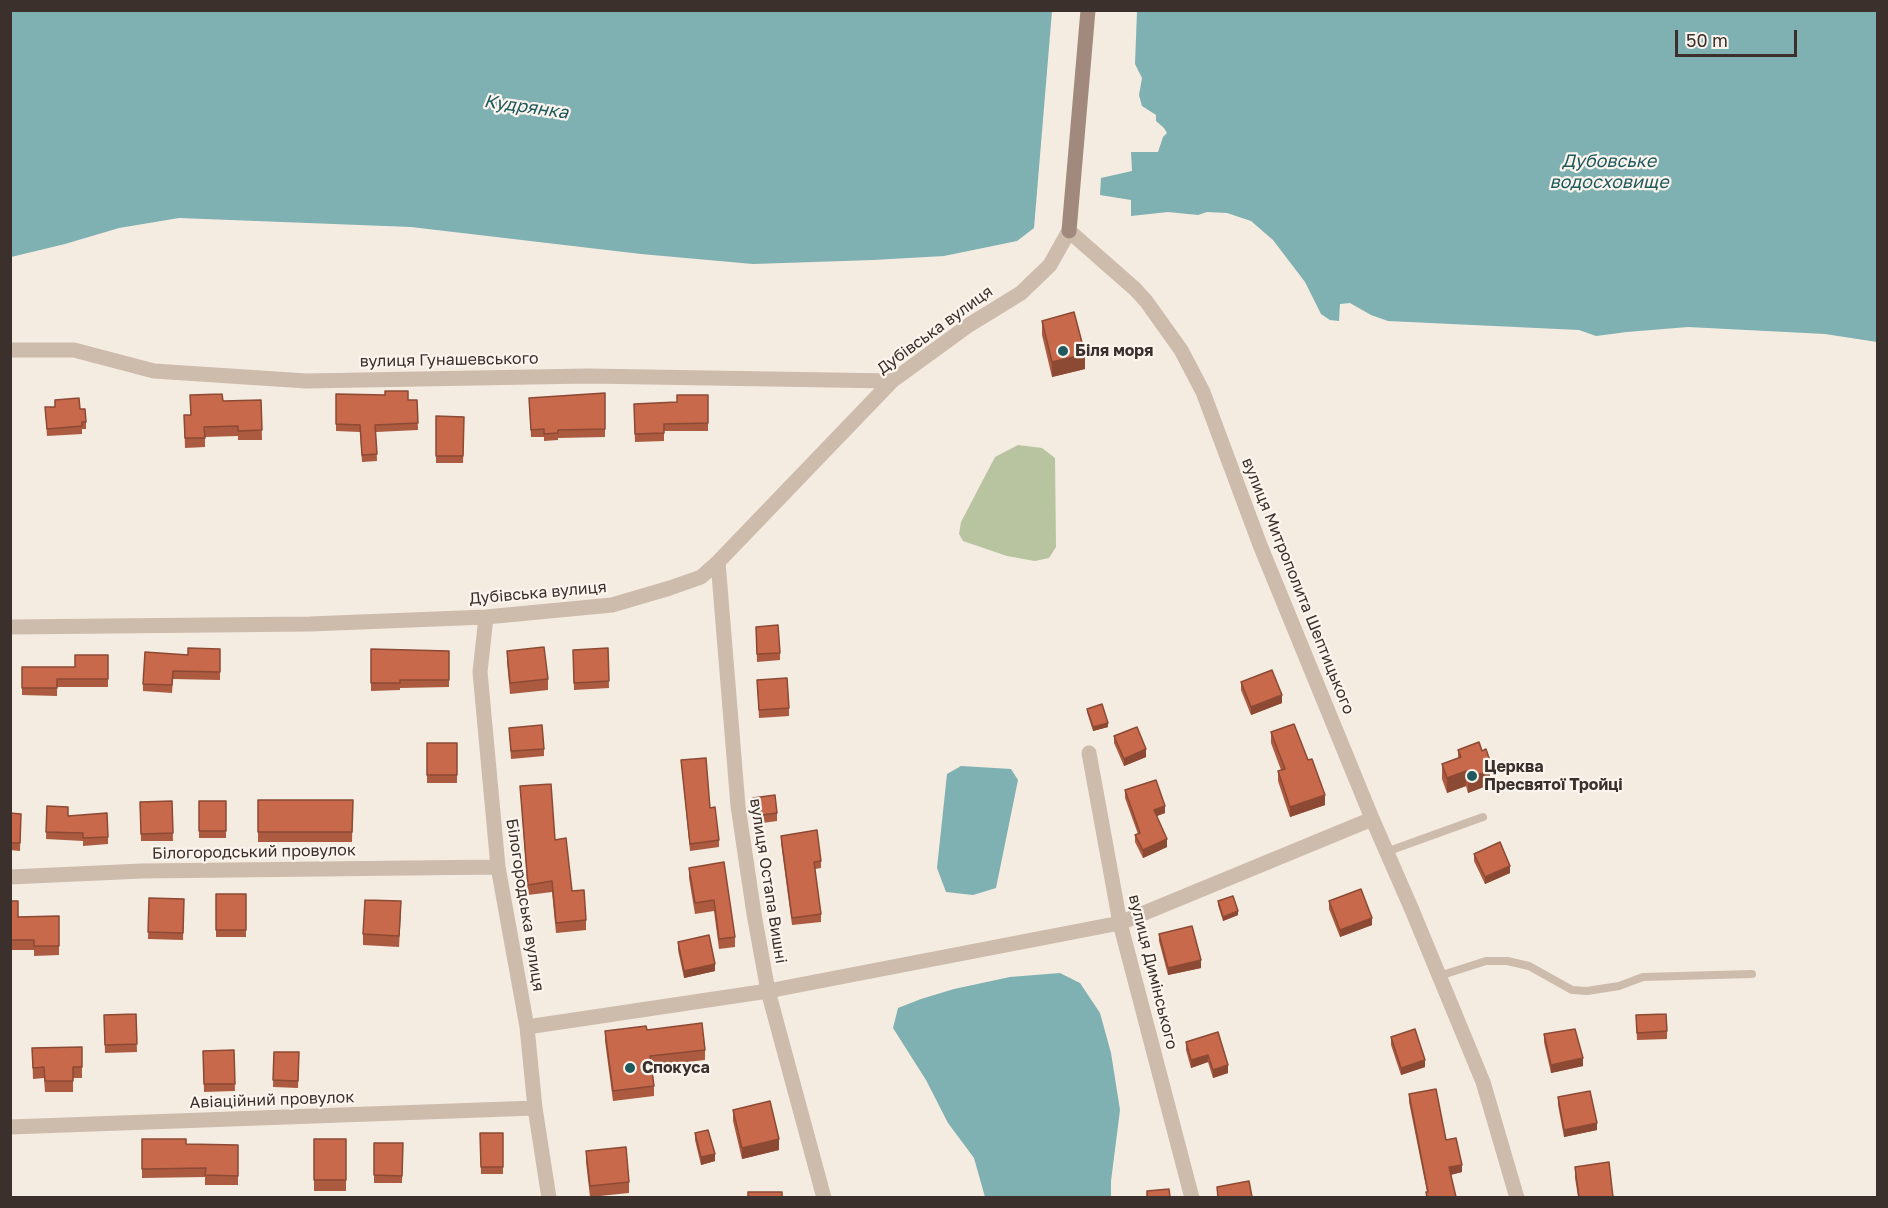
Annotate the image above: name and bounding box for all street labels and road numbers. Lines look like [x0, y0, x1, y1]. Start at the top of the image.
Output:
street label: Дубівська вулиця [874, 282, 996, 378]
street label: вулиця Гунашевського [359, 349, 539, 371]
street label: вулиця Митрополита Шептицького [1238, 455, 1358, 717]
street label: Дубівська вулиця [468, 577, 608, 609]
street label: вулиця Остапа Вишні [745, 797, 791, 965]
street label: Білогородська вулиця [502, 817, 548, 993]
street label: Білогородський провулок [152, 841, 356, 863]
street label: вулиця Димінського [1124, 892, 1182, 1052]
street label: Авіаційний провулок [189, 1088, 355, 1112]

